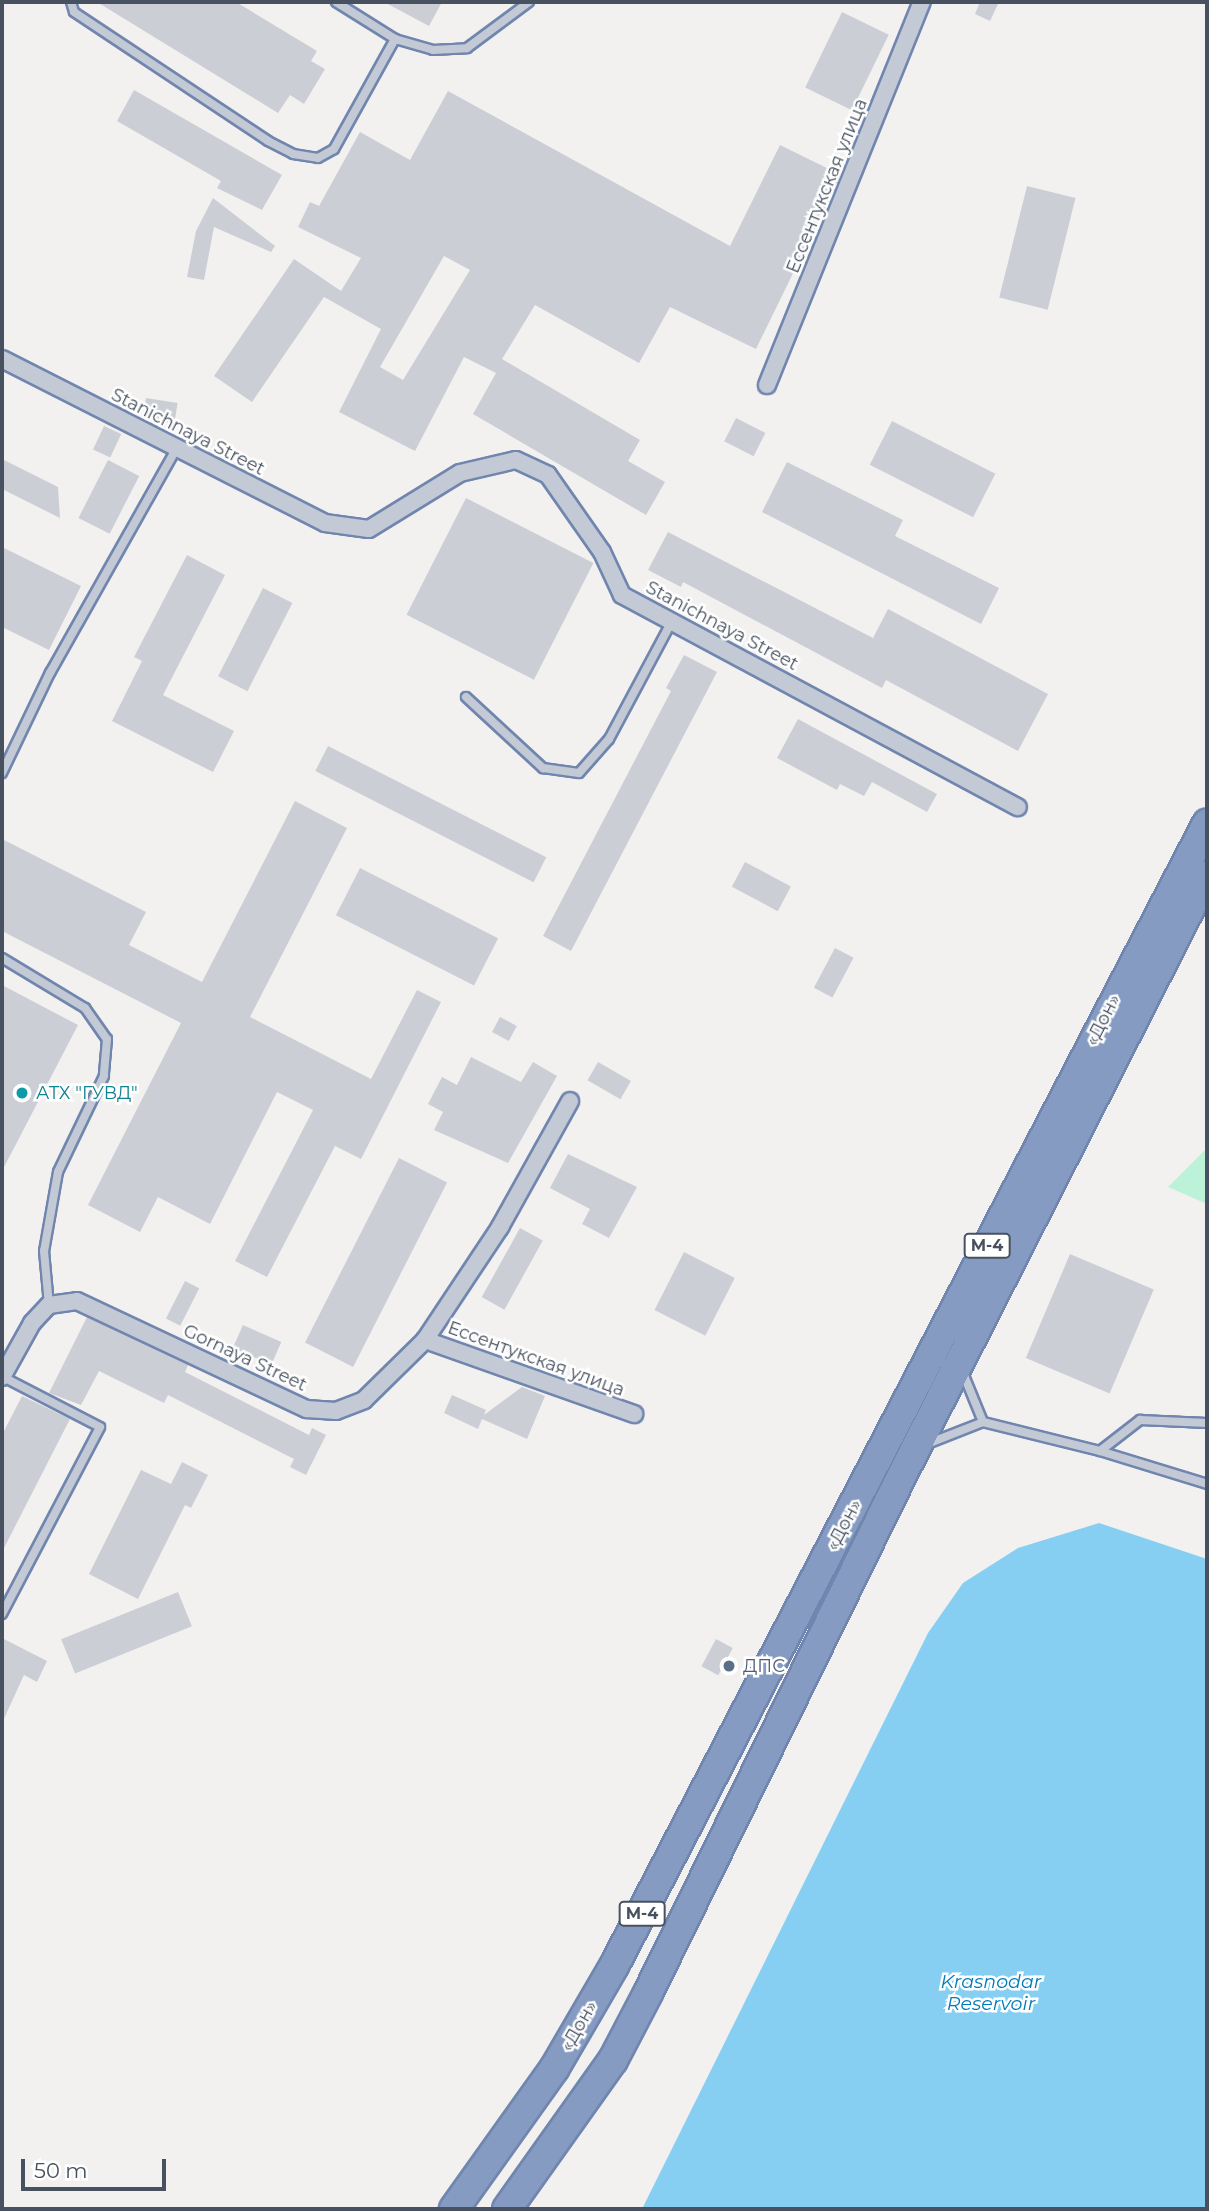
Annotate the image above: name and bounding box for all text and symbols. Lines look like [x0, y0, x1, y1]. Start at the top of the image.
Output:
street label: Ессентукская улица [782, 96, 872, 276]
street label: Stanichnaya Street [108, 384, 268, 480]
street label: Stanichnaya Street [642, 577, 802, 675]
street label: «Дон» [1081, 991, 1125, 1049]
place label: АТХ "ГУВД" [36, 1082, 138, 1104]
marker: АТХ "ГУВД" [14, 1085, 30, 1101]
road number: М-4 [962, 1234, 1012, 1258]
street label: Ессентукская улица [445, 1317, 627, 1401]
street label: Gornaya Street [180, 1320, 310, 1396]
street label: «Дон» [822, 1496, 866, 1554]
place label: ДПС [743, 1655, 785, 1677]
marker: ДПС [721, 1658, 737, 1674]
road number: М-4 [618, 1902, 666, 1926]
water label: Krasnodar Reservoir [941, 1971, 1041, 2015]
street label: «Дон» [556, 1997, 602, 2055]
scale bar [24, 2144, 170, 2188]
text: 50 m [34, 2158, 88, 2183]

